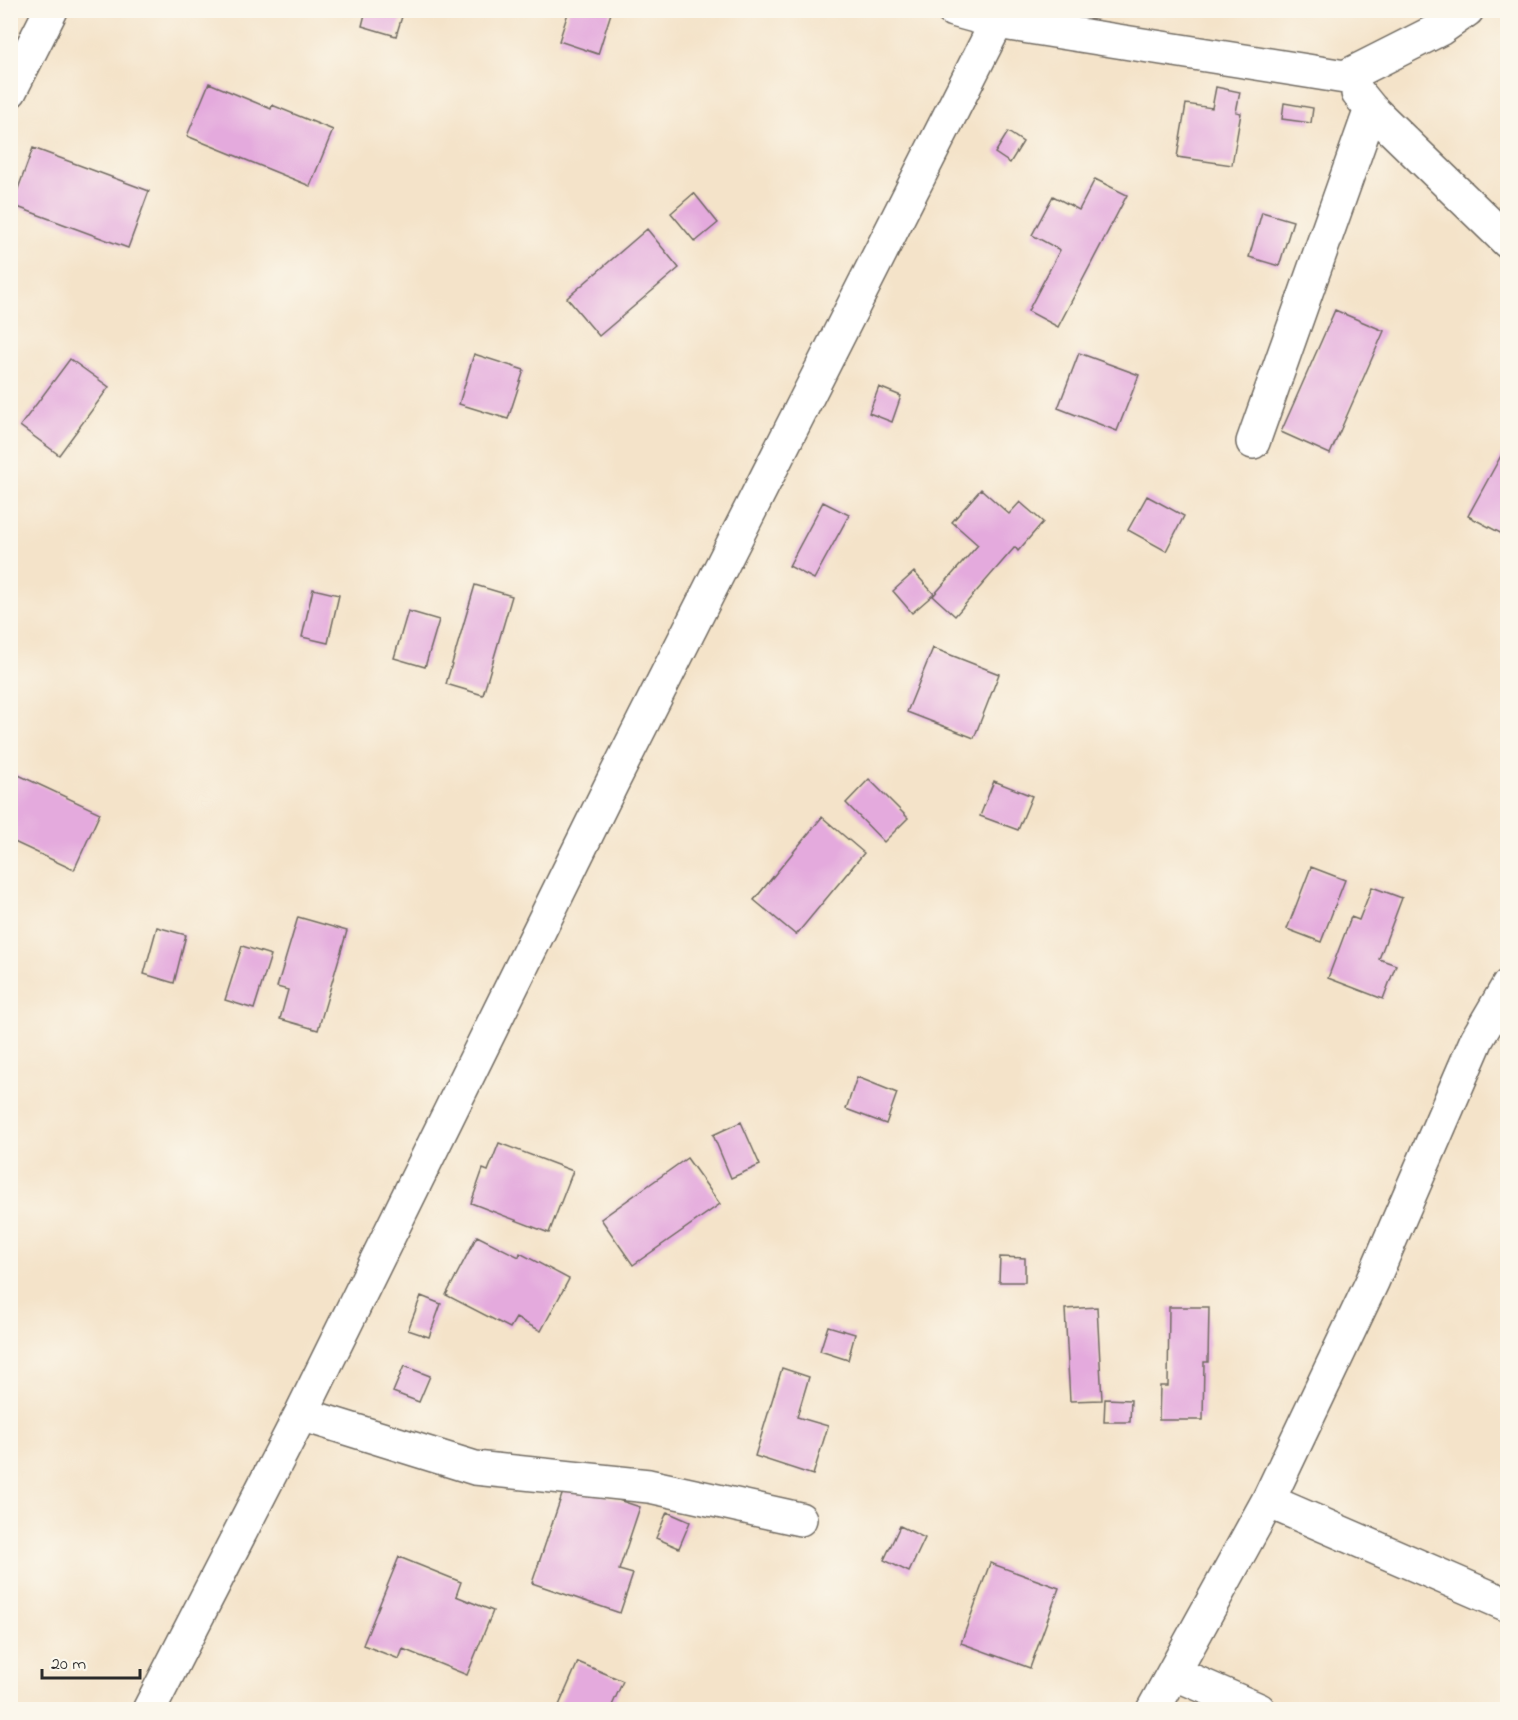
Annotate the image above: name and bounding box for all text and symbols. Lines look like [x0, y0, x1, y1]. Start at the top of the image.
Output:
scale bar [42, 1642, 140, 1680]
text: 20 m [51, 1652, 86, 1678]

